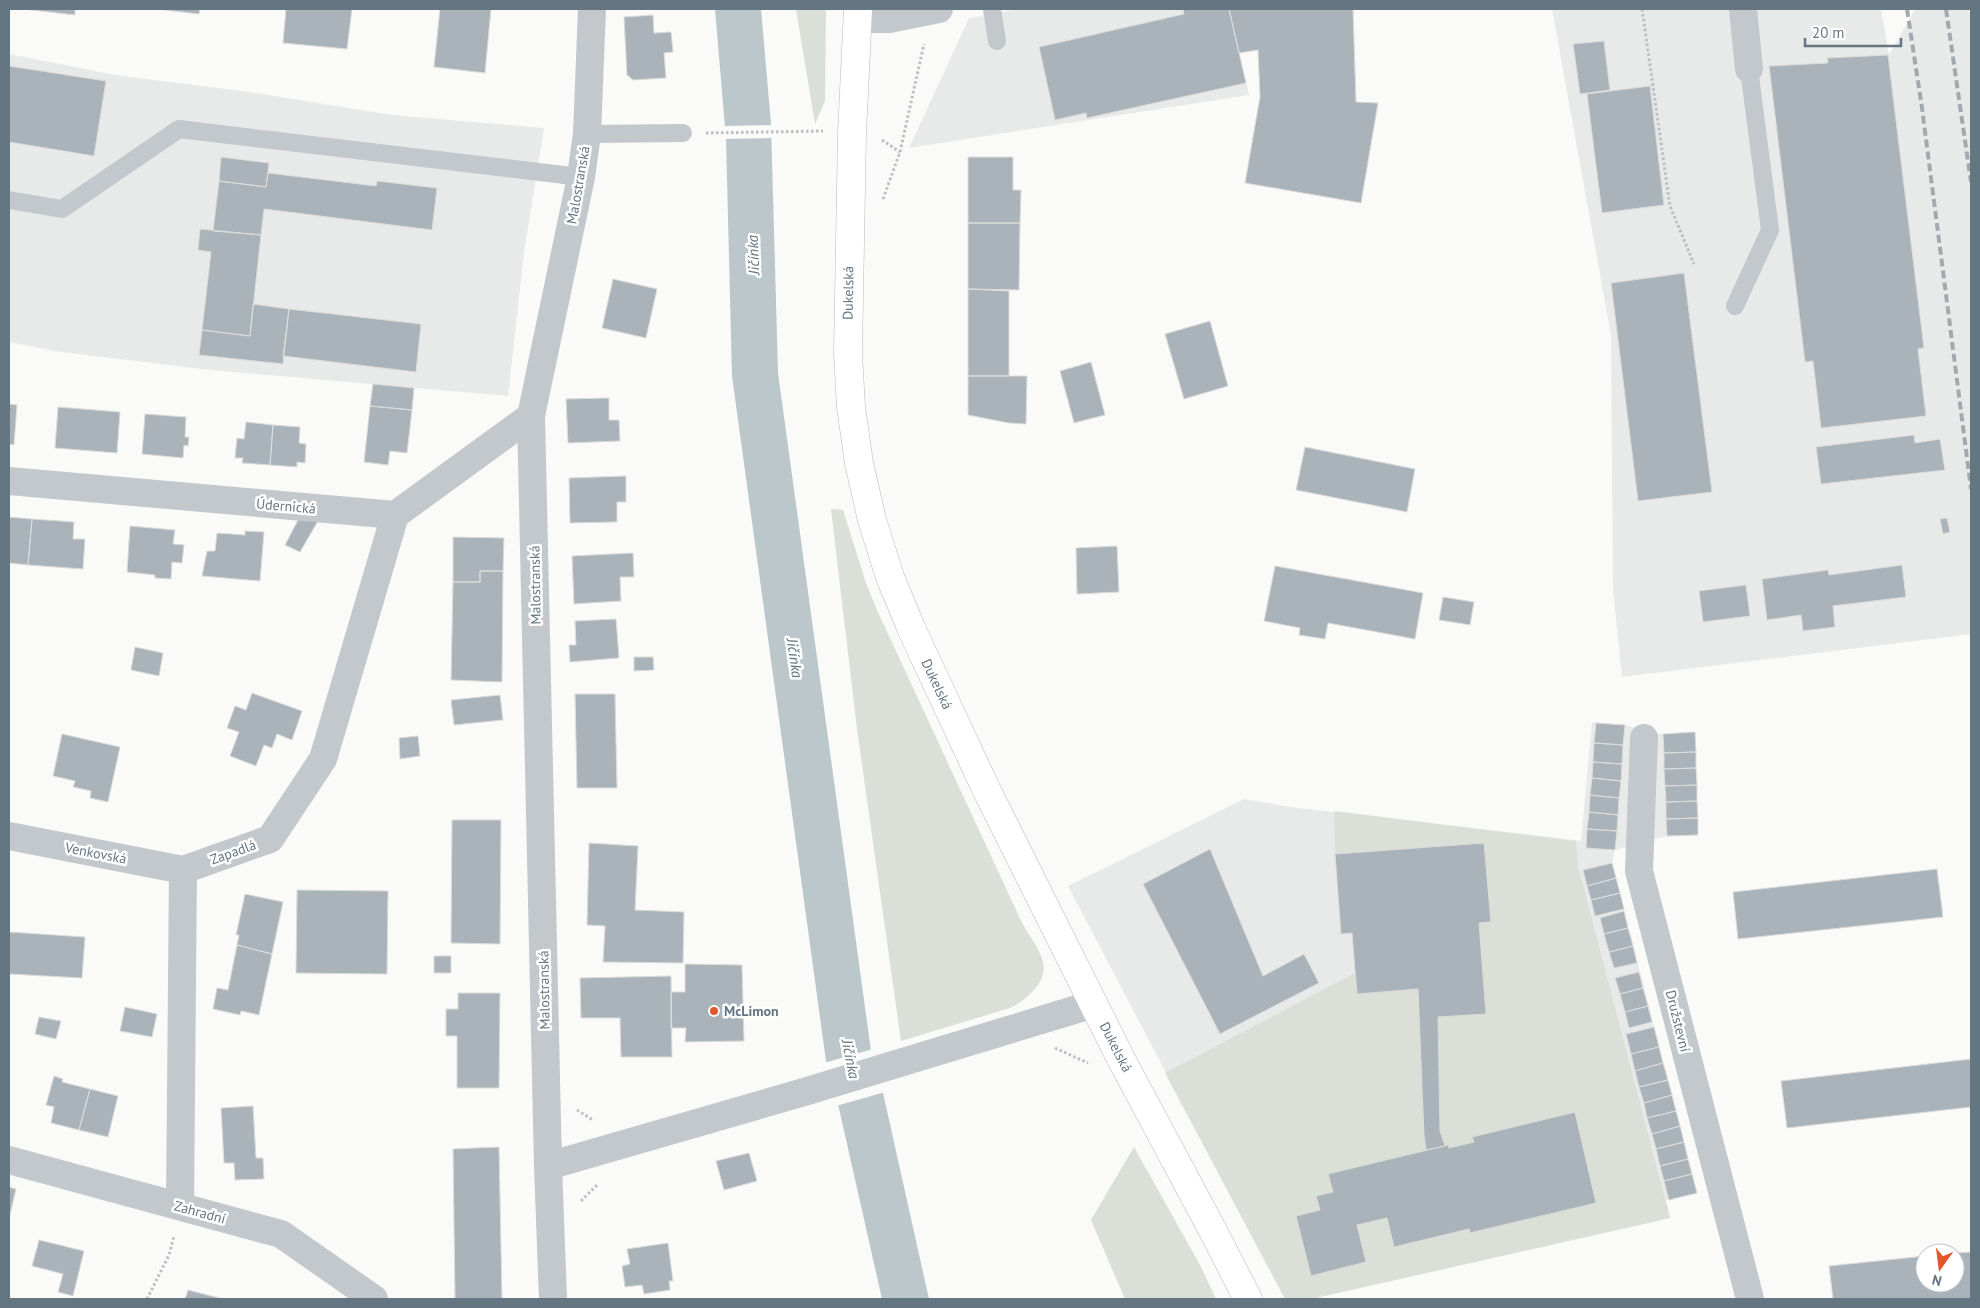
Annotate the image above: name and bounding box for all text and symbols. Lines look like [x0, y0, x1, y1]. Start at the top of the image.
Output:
scale bar [1805, 15, 1901, 47]
text: 20 m [1812, 23, 1845, 42]
street label: Malostranská [562, 144, 594, 226]
water label: Jičínka [743, 234, 763, 276]
street label: Dukelská [839, 266, 857, 320]
street label: Údernická [255, 494, 317, 518]
street label: Malostranská [525, 545, 545, 625]
water label: Jičínka [783, 636, 807, 680]
street label: Dukelská [917, 656, 957, 712]
street label: Zapadlá [208, 835, 258, 869]
street label: Venkovská [63, 838, 128, 868]
street label: Malostranská [534, 950, 554, 1030]
street label: Družstevní [1662, 988, 1694, 1054]
place label: McLimon [724, 1002, 779, 1020]
marker: McLimon [708, 1005, 720, 1017]
street label: Dukelská [1096, 1019, 1136, 1075]
water label: Jičínka [838, 1037, 864, 1081]
street label: Zahradní [172, 1197, 228, 1228]
north arrow [1915, 1243, 1965, 1293]
text: N [1930, 1271, 1943, 1290]

